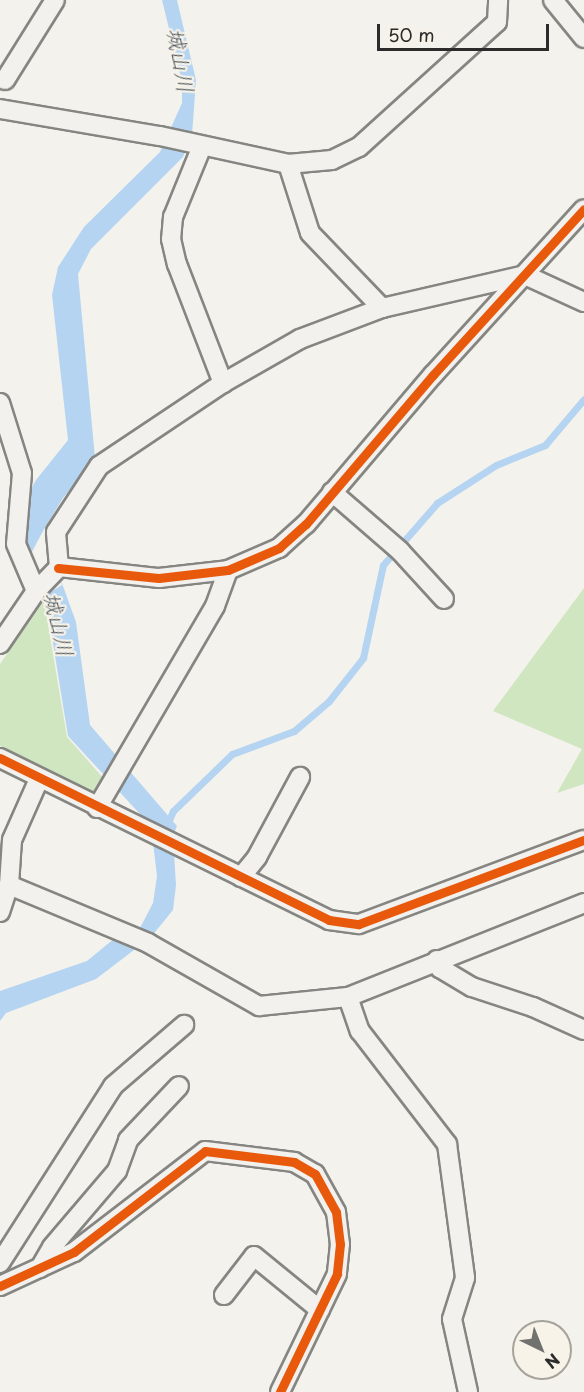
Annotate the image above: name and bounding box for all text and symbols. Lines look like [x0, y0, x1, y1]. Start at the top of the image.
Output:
scale bar [380, 12, 552, 50]
text: 50 m [388, 21, 435, 48]
water label: 城山川 [163, 25, 201, 95]
water label: 城山川 [40, 589, 80, 659]
north arrow [512, 1320, 572, 1380]
text: N [540, 1349, 566, 1375]

